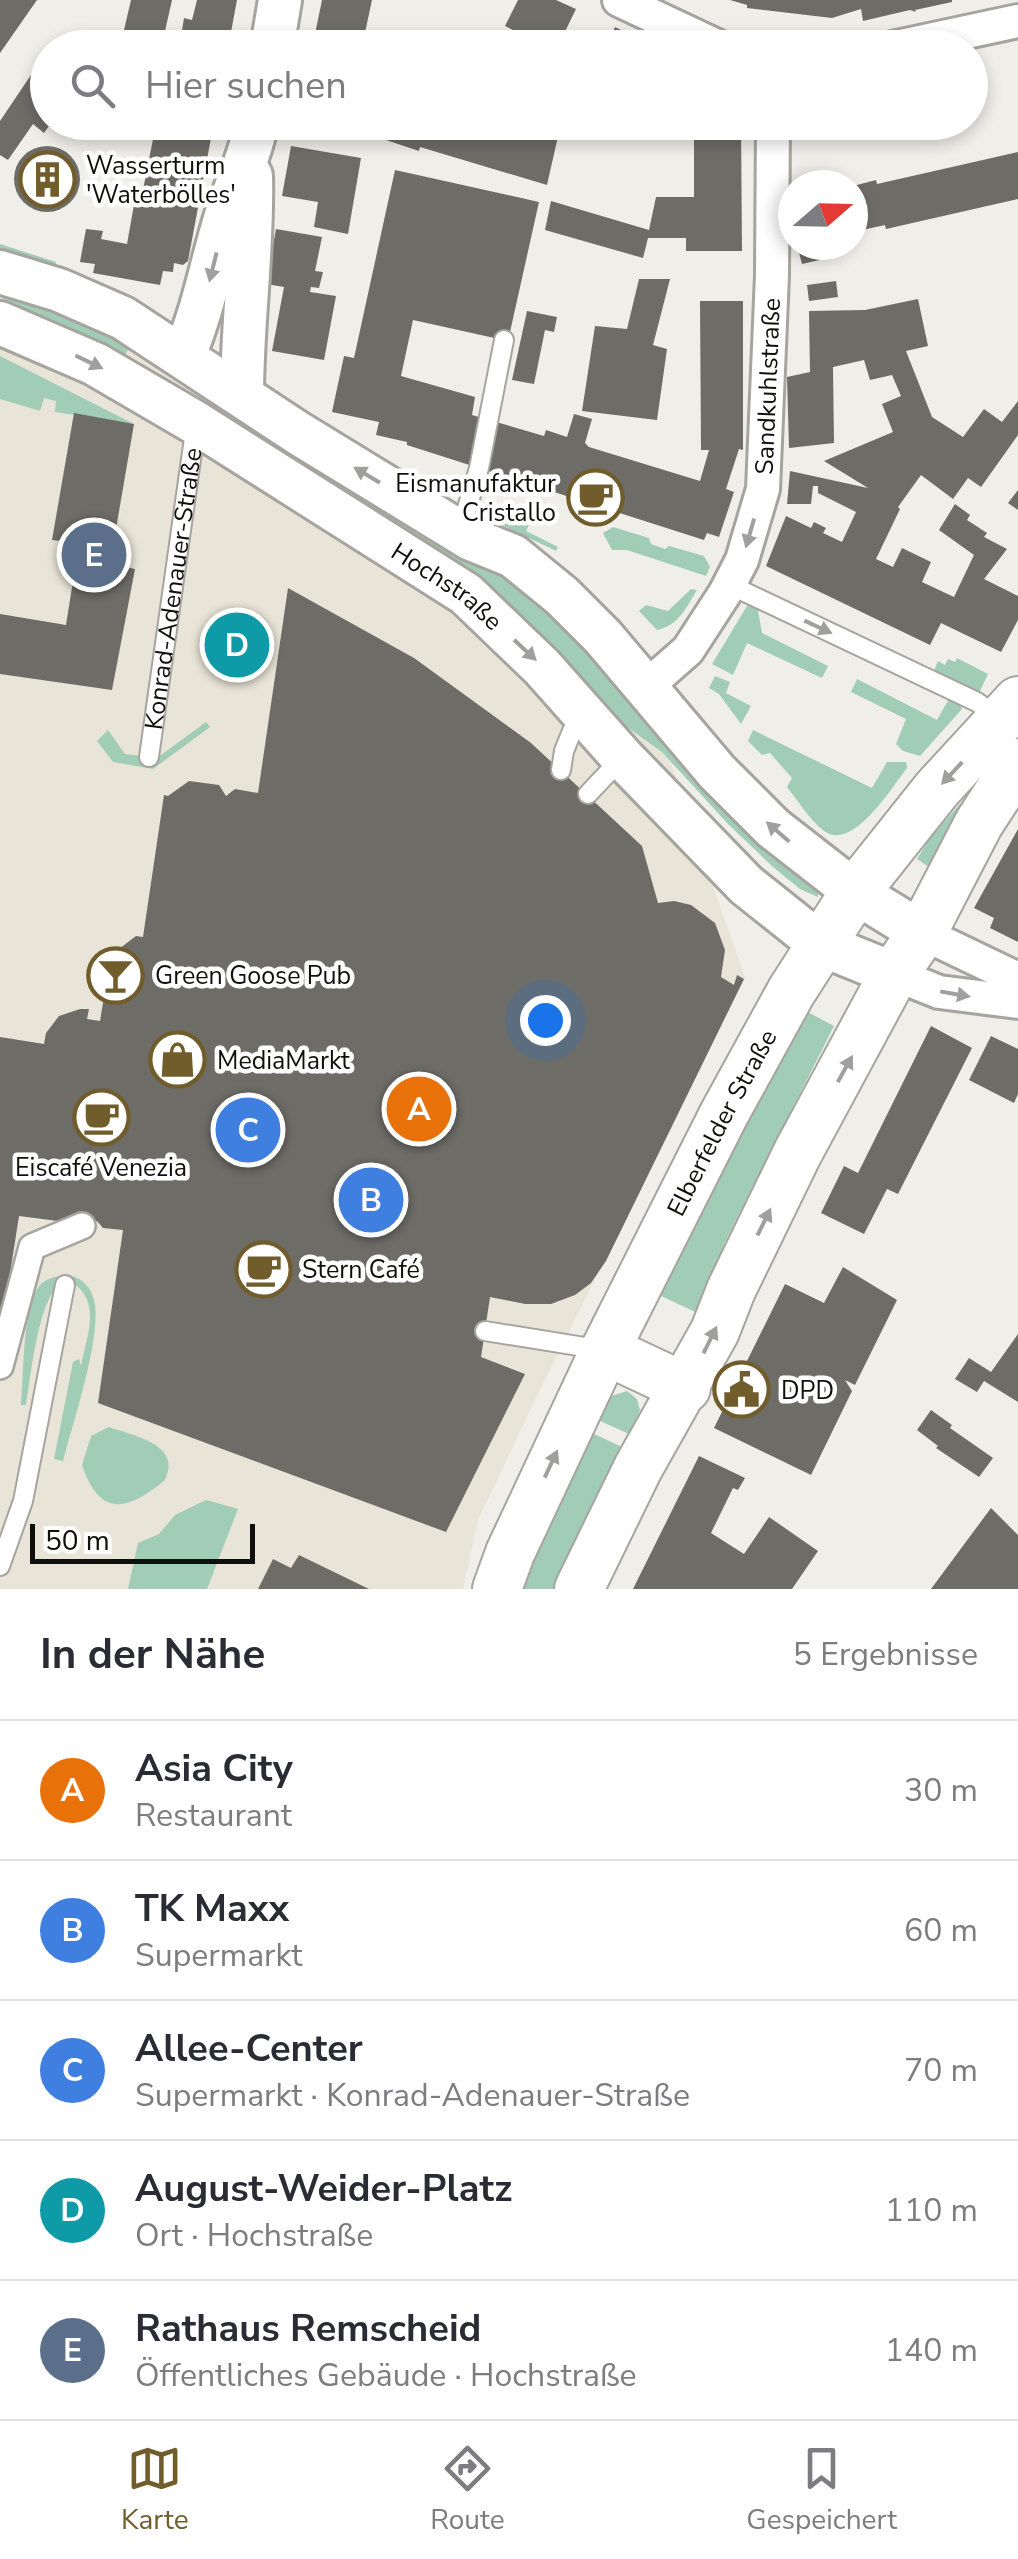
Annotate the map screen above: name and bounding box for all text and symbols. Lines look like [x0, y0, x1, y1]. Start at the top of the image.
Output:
search box [30, 30, 988, 140]
icon: search [65, 58, 120, 113]
text: Hier suchen [145, 60, 347, 111]
building icon: Wasserturm 'Waterbölles' [17, 149, 77, 209]
place label: Wasserturm 'Waterbölles' [86, 149, 236, 212]
north arrow [778, 170, 868, 260]
one-way arrow [205, 252, 220, 283]
street label: Sandkuhlstraße [748, 297, 789, 475]
one-way arrow [75, 354, 104, 371]
street label: Konrad-Adenauer-Straße [137, 446, 210, 732]
one-way arrow [353, 467, 381, 484]
place label: Eismanufaktur Cristallo [395, 467, 556, 530]
cafe icon: Eismanufaktur Cristallo [565, 467, 625, 527]
pin: E [62, 518, 126, 592]
one-way arrow [742, 518, 758, 549]
street label: Hochstraße [384, 535, 510, 638]
pin: D [204, 608, 270, 682]
one-way arrow [804, 618, 833, 635]
one-way arrow [512, 638, 536, 661]
one-way arrow [942, 760, 964, 785]
one-way arrow [766, 822, 791, 844]
bar icon: Green Goose Pub [86, 945, 146, 1005]
place label: Green Goose Pub [155, 959, 351, 993]
one-way arrow [940, 987, 971, 1002]
your location [520, 995, 571, 1046]
street label: Elberfelder Straße [659, 1024, 785, 1222]
shop icon: MediaMarkt [148, 1030, 208, 1090]
place label: MediaMarkt [217, 1044, 350, 1078]
one-way arrow [836, 1054, 853, 1083]
pin: A [386, 1072, 452, 1146]
cafe icon: Eiscafé Venezia [71, 1088, 131, 1148]
pin: C [216, 1092, 280, 1168]
place label: Eiscafé Venezia [15, 1151, 187, 1185]
pin: B [338, 1162, 404, 1238]
one-way arrow [756, 1207, 773, 1236]
cafe icon: Stern Café [233, 1239, 293, 1299]
place label: Stern Café [302, 1253, 420, 1287]
one-way arrow [702, 1325, 719, 1354]
public building icon: DPD [712, 1360, 772, 1420]
place label: DPD [781, 1374, 834, 1408]
one-way arrow [543, 1449, 560, 1478]
scale bar [30, 1519, 255, 1564]
text: 50 m [45, 1522, 110, 1560]
text: In der Nähe [40, 1626, 265, 1683]
text: 5 Ergebnisse [793, 1633, 978, 1676]
text: Asia City [135, 1743, 293, 1794]
text: A [61, 1769, 84, 1812]
text: 30 m [904, 1769, 978, 1812]
text: Restaurant [135, 1794, 292, 1837]
text: TK Maxx [135, 1883, 289, 1934]
text: B [61, 1909, 84, 1952]
text: 60 m [904, 1909, 978, 1952]
text: Supermarkt [135, 1934, 302, 1977]
text: Allee-Center [135, 2023, 363, 2074]
text: C [62, 2049, 83, 2092]
text: 70 m [904, 2049, 978, 2092]
text: Supermarkt · Konrad-Adenauer-Straße [135, 2074, 690, 2117]
text: August-Weider-Platz [135, 2163, 512, 2214]
text: D [60, 2189, 85, 2232]
text: 110 m [885, 2189, 978, 2232]
text: Ort · Hochstraße [135, 2214, 373, 2257]
text: Rathaus Remscheid [135, 2303, 481, 2354]
text: E [63, 2329, 82, 2372]
text: 140 m [885, 2329, 978, 2372]
text: Öffentliches Gebäude · Hochstraße [135, 2354, 637, 2397]
tab: Karte [121, 2441, 189, 2539]
tab: Route [430, 2441, 505, 2539]
tab: Gespeichert [746, 2441, 897, 2539]

